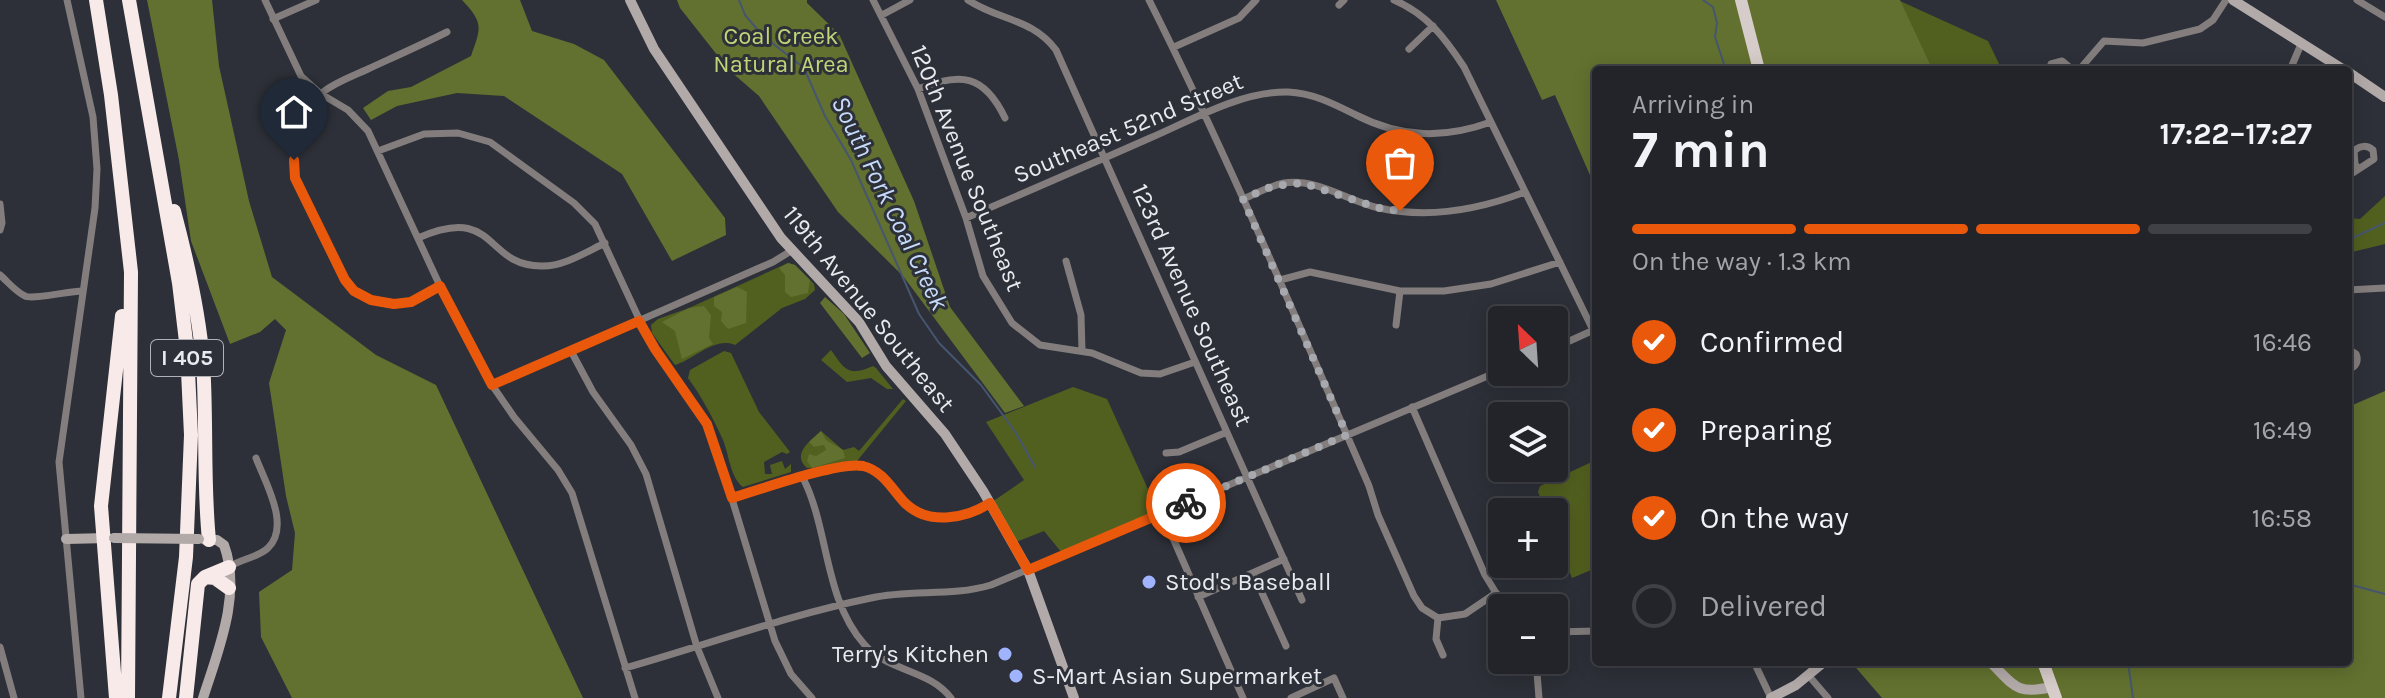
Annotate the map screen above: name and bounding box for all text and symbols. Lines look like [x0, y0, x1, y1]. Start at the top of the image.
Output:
park label: Coal Creek Natural Area [713, 22, 849, 78]
street label: 120th Avenue Southeast [905, 41, 1029, 295]
street label: Southeast 52nd Street [1009, 67, 1247, 189]
pin [260, 78, 328, 160]
text: Arriving in [1632, 89, 1754, 120]
icon: home [272, 90, 316, 134]
water label: South Fork Coal Creek [825, 91, 956, 316]
text: 17:22–17:27 [2159, 116, 2312, 152]
text: 7 min [1632, 119, 1770, 180]
pin [1366, 129, 1434, 211]
icon: bag [1378, 141, 1422, 185]
street label: 123rd Avenue Southeast [1126, 180, 1258, 430]
street label: 119th Avenue Southeast [777, 201, 961, 417]
text: On the way · 1.3 km [1632, 246, 1852, 277]
north arrow [1488, 306, 1568, 386]
map controls [1488, 306, 1568, 674]
icon: check [1632, 320, 1676, 364]
text: Confirmed [1700, 324, 1844, 360]
text: 16:46 [2253, 327, 2312, 358]
road number: I 405 [151, 340, 223, 376]
button: layers [1488, 402, 1568, 482]
icon: check [1632, 408, 1676, 452]
text: Preparing [1700, 412, 1832, 448]
text: 16:49 [2253, 415, 2312, 446]
courier [1146, 463, 1226, 543]
icon: bike [1164, 481, 1208, 525]
icon: check [1632, 496, 1676, 540]
button: + [1488, 498, 1568, 578]
text: On the way [1700, 500, 1849, 536]
text: 16:58 [2252, 503, 2312, 534]
place label: Stod's Baseball [1165, 568, 1331, 596]
marker: Stod's Baseball [1140, 573, 1158, 591]
text: Delivered [1700, 588, 1827, 624]
button: − [1488, 594, 1568, 674]
place label: Terry's Kitchen [832, 640, 989, 668]
marker: Terry's Kitchen [996, 645, 1014, 663]
place label: S-Mart Asian Supermarket [1032, 662, 1322, 690]
marker: S-Mart Asian Supermarket [1007, 667, 1025, 685]

